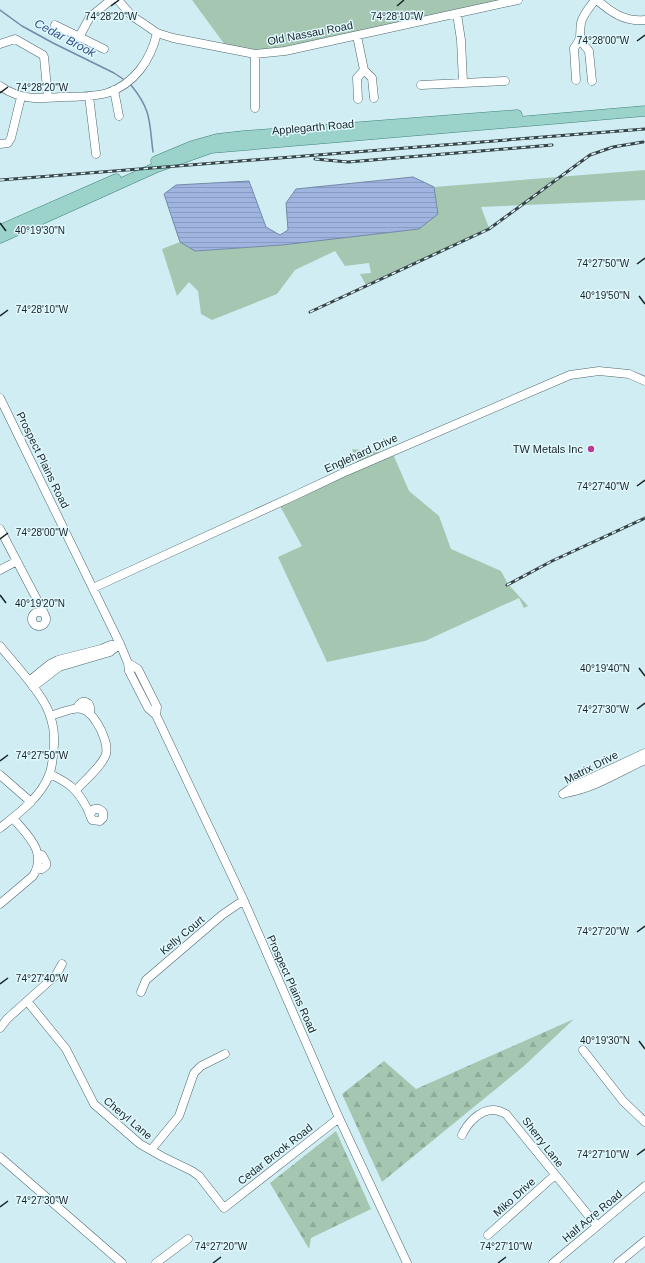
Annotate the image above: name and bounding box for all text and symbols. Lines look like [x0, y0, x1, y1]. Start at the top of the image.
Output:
text: 74°28'20"W [85, 11, 138, 22]
text: 74°28'10"W [371, 11, 424, 22]
water label: Cedar Brook [32, 16, 99, 60]
street label: Old Nassau Road [266, 19, 354, 47]
text: 74°28'00"W [577, 35, 630, 46]
text: 74°28'20"W [16, 82, 69, 93]
street label: Applegarth Road [271, 117, 355, 137]
text: 40°19'30"N [15, 225, 65, 236]
text: 74°27'50"W [577, 258, 630, 269]
text: 40°19'50"N [580, 290, 630, 301]
text: 74°28'10"W [16, 304, 69, 315]
street label: Prospect Plains Road [14, 410, 72, 510]
street label: Englehard Drive [323, 431, 399, 475]
place label: TW Metals Inc [513, 443, 583, 455]
marker: TW Metals Inc [586, 444, 596, 454]
text: 74°27'40"W [577, 481, 630, 492]
text: 74°28'00"W [16, 527, 69, 538]
text: 40°19'20"N [15, 598, 65, 609]
text: 40°19'40"N [580, 663, 630, 674]
text: 74°27'30"W [577, 704, 630, 715]
street label: Matrix Drive [562, 748, 620, 786]
text: 74°27'50"W [16, 750, 69, 761]
street label: Kelly Court [158, 913, 206, 957]
text: 74°27'20"W [577, 926, 630, 937]
street label: Prospect Plains Road [265, 933, 319, 1035]
text: 74°27'40"W [16, 973, 69, 984]
text: 40°19'30"N [580, 1035, 630, 1046]
street label: Cheryl Lane [101, 1094, 155, 1142]
street label: Sherry Lane [520, 1115, 566, 1169]
street label: Cedar Brook Road [235, 1121, 315, 1187]
text: 74°27'10"W [577, 1149, 630, 1160]
street label: Miko Drive [491, 1175, 537, 1219]
street label: Half Acre Road [560, 1188, 624, 1244]
text: 74°27'30"W [16, 1195, 69, 1206]
text: 74°27'20"W [195, 1241, 248, 1252]
text: 74°27'10"W [480, 1241, 533, 1252]

